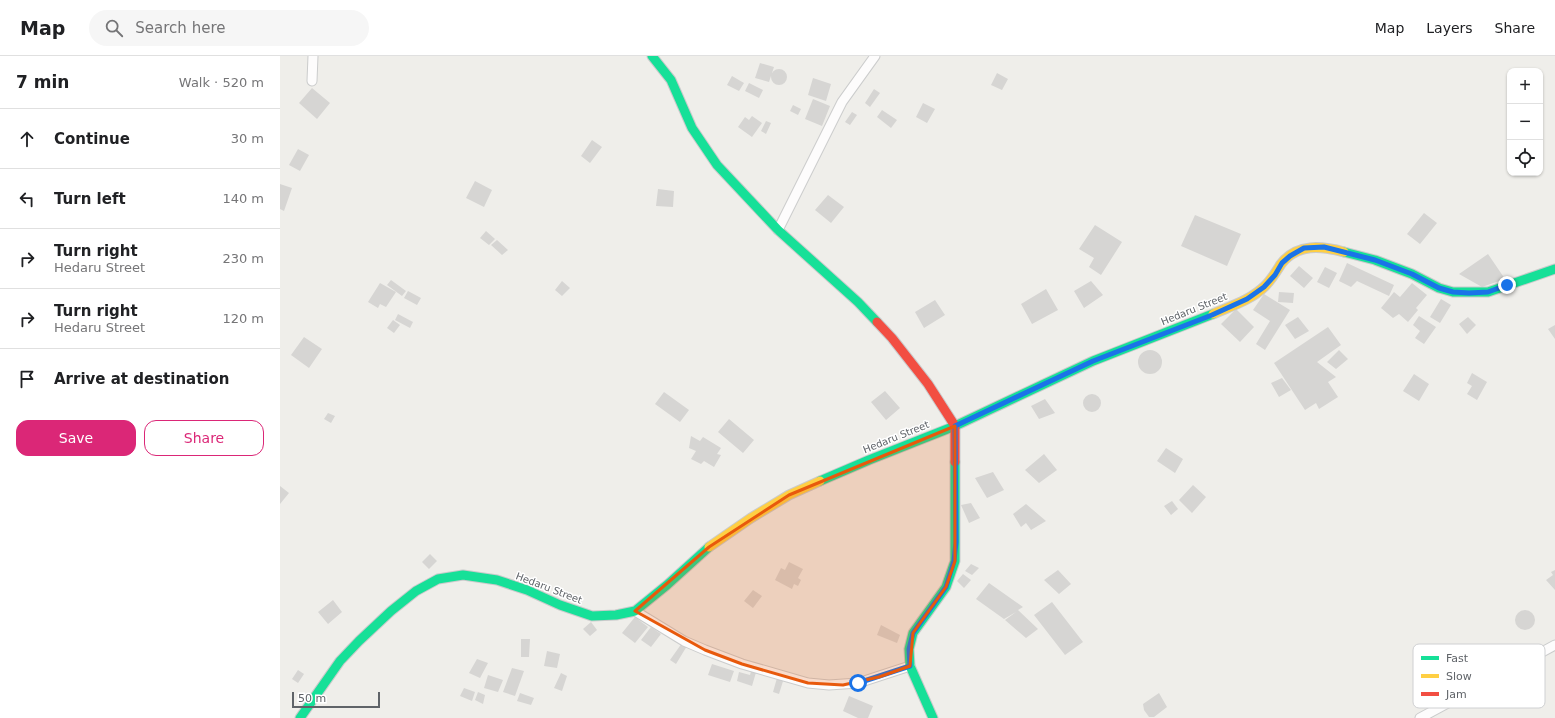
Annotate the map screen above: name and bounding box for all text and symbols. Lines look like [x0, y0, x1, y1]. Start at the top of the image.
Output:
search box [89, 10, 369, 46]
text: Map [20, 17, 65, 39]
icon: search [103, 17, 125, 39]
text: Search here [135, 19, 225, 37]
text: Map [1375, 20, 1404, 36]
text: Layers [1426, 20, 1473, 36]
text: Share [1495, 20, 1535, 36]
map controls [1507, 68, 1543, 176]
button: + [1507, 68, 1543, 104]
text: 7 min [16, 72, 69, 92]
text: Walk · 520 m [179, 75, 264, 90]
button: − [1507, 104, 1543, 140]
icon: ahead [16, 128, 38, 150]
text: Continue [54, 130, 130, 148]
text: 30 m [231, 131, 264, 146]
button: locate [1507, 140, 1543, 176]
icon: left [16, 188, 38, 210]
text: Turn left [54, 190, 126, 208]
text: 140 m [222, 191, 264, 206]
text: Turn right [54, 242, 138, 260]
icon: right [16, 248, 38, 270]
text: 230 m [222, 251, 264, 266]
text: Hedaru Street [54, 260, 145, 275]
route end [1498, 276, 1516, 294]
street label: Hedaru Street [1159, 291, 1229, 327]
text: Turn right [54, 302, 138, 320]
icon: right [16, 308, 38, 330]
text: 120 m [222, 311, 264, 326]
text: Hedaru Street [54, 320, 145, 335]
icon: arrive [16, 368, 38, 390]
text: Arrive at destination [54, 370, 229, 388]
street label: Hedaru Street [861, 419, 931, 455]
button: Save [16, 420, 136, 456]
button: Share [144, 420, 264, 456]
street label: Hedaru Street [514, 570, 584, 606]
legend [1413, 644, 1545, 708]
text: Fast [1446, 652, 1469, 665]
text: Slow [1446, 670, 1472, 683]
route start [849, 674, 867, 692]
text: Jam [1445, 688, 1467, 701]
scale bar [292, 690, 380, 709]
text: 50 m [298, 692, 326, 705]

